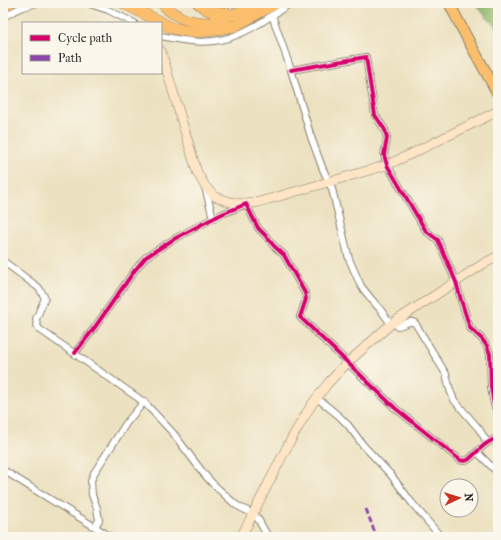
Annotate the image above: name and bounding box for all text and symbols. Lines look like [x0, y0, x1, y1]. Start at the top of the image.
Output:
legend [22, 22, 162, 74]
text: Cycle path [58, 31, 113, 45]
text: Path [58, 51, 82, 65]
north arrow [439, 478, 479, 518]
text: N [462, 493, 475, 503]

